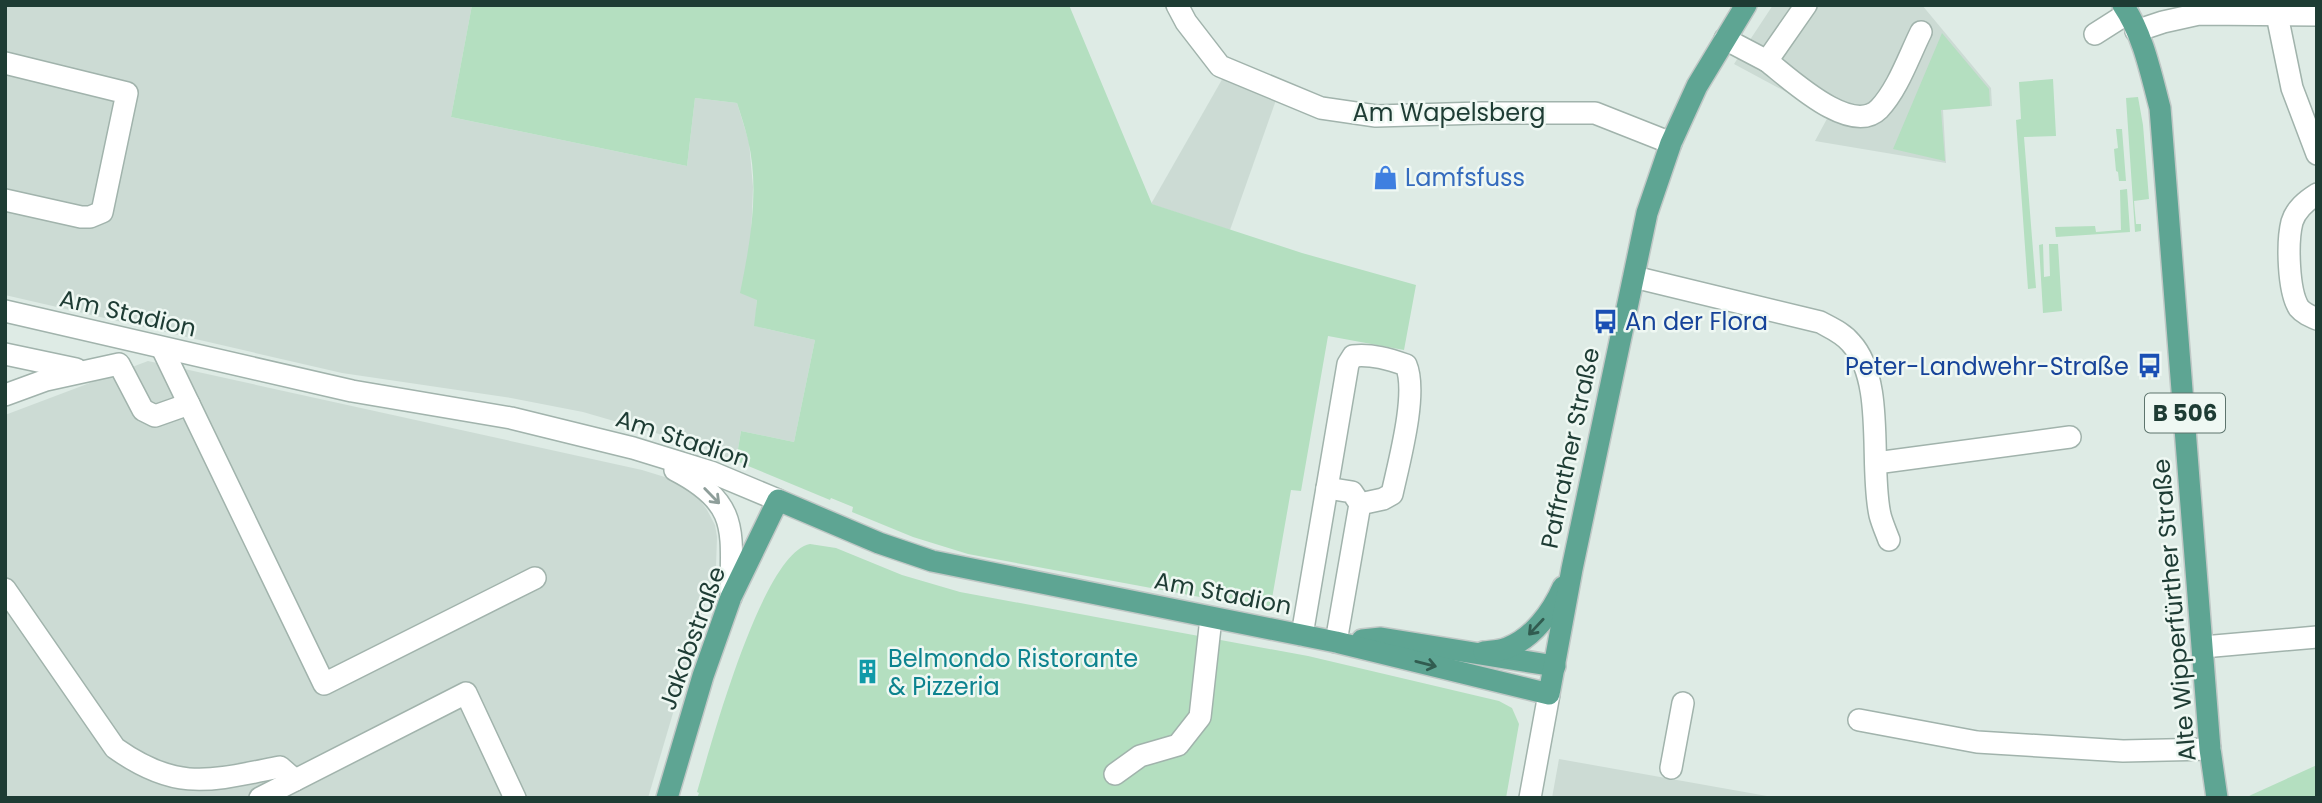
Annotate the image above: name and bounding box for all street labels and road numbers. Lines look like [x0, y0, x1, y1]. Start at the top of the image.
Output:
street label: Am Wapelsberg [1353, 96, 1545, 129]
street label: Am Stadion [56, 281, 200, 345]
street label: Paffrather Straße [1533, 344, 1607, 552]
road number: B 506 [2145, 394, 2225, 432]
street label: Am Stadion [612, 402, 754, 476]
street label: Alte Wipperfürther Straße [2144, 457, 2204, 763]
street label: Jakobstraße [651, 562, 733, 714]
street label: Am Stadion [1152, 564, 1294, 622]

